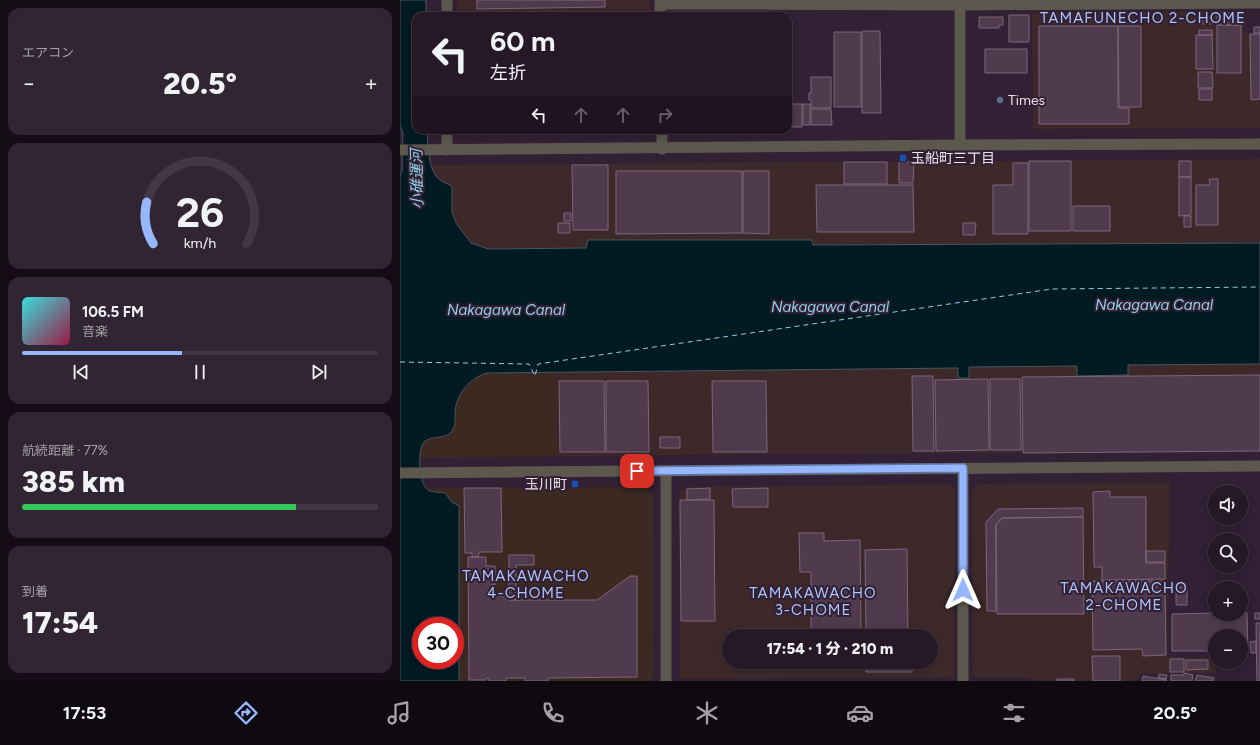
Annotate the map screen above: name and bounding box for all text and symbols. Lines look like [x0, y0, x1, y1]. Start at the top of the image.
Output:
district label: TAMAFUNECHO 2-CHOME [1040, 9, 1246, 27]
text: 60 m [490, 24, 555, 58]
icon: left [424, 28, 476, 80]
text: エアコン [22, 45, 74, 60]
text: 左折 [490, 62, 526, 84]
text: 20.5° [163, 65, 237, 102]
text: − [22, 70, 36, 97]
text: + [364, 70, 378, 97]
place label: Times [1008, 92, 1045, 109]
marker: Times [995, 95, 1005, 105]
icon: left [528, 104, 550, 126]
icon: ahead [570, 104, 592, 126]
icon: ahead [612, 104, 634, 126]
icon: right [654, 104, 676, 126]
water label: 小碓運河 [407, 146, 427, 209]
place label: 玉船町三丁目 [911, 150, 995, 167]
marker: 玉船町三丁目 [898, 153, 908, 163]
text: 26 [176, 187, 224, 237]
text: km/h [184, 233, 216, 251]
water label: Nakagawa Canal [1095, 296, 1214, 314]
water label: Nakagawa Canal [771, 298, 890, 316]
water label: Nakagawa Canal [447, 301, 566, 319]
text: 106.5 FM [82, 303, 144, 321]
text: 音楽 [82, 324, 108, 339]
icon: previous [70, 361, 92, 383]
icon: pause [189, 361, 211, 383]
icon: next [308, 361, 330, 383]
text: 航続距離 · 77% [22, 443, 108, 458]
pin [620, 454, 654, 488]
icon: arrive [626, 460, 648, 482]
text: 385 km [22, 463, 125, 500]
place label: 玉川町 [525, 476, 567, 493]
marker: 玉川町 [570, 479, 580, 489]
map controls [1208, 485, 1248, 669]
button: sound [1208, 485, 1248, 525]
button: search [1208, 533, 1248, 573]
district label: TAMAKAWACHO 4-CHOME [462, 567, 590, 602]
position arrow [942, 569, 984, 611]
district label: TAMAKAWACHO 2-CHOME [1060, 579, 1188, 614]
button: + [1208, 581, 1248, 621]
text: 到着 [22, 584, 48, 599]
district label: TAMAKAWACHO 3-CHOME [749, 584, 877, 619]
text: 17:54 [22, 604, 98, 641]
speed limit sign: 30 [412, 617, 464, 669]
button: − [1208, 629, 1248, 669]
text: 17:54 · 1 分 · 210 m [767, 640, 893, 658]
icon: directions [232, 699, 260, 727]
icon: music [385, 699, 413, 727]
icon: phone [539, 699, 567, 727]
icon: climate [693, 699, 721, 727]
icon: car [846, 699, 874, 727]
icon: filters [1000, 699, 1028, 727]
text: 17:53 [63, 702, 106, 724]
text: 20.5° [1153, 702, 1197, 724]

